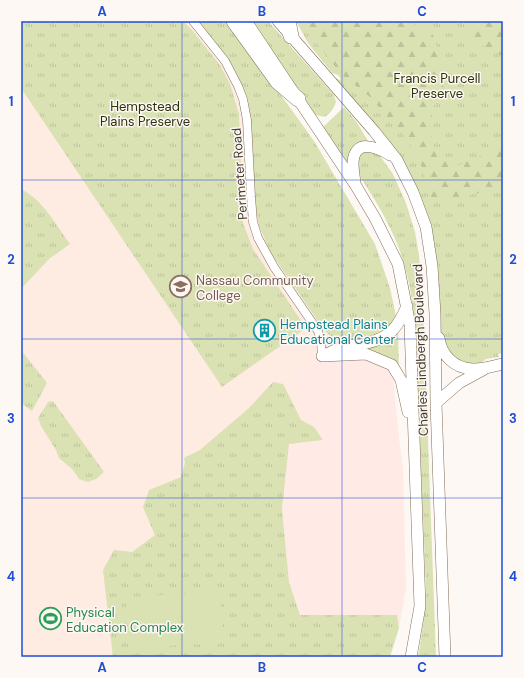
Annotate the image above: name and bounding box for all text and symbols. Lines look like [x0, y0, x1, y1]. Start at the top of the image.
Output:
text: A [97, 3, 107, 20]
text: B [258, 3, 266, 20]
text: C [417, 3, 427, 20]
park label: Francis Purcell Preserve [393, 70, 481, 102]
text: 1 [9, 93, 13, 110]
text: 1 [511, 93, 515, 110]
park label: Hempstead Plains Preserve [100, 98, 190, 130]
street label: Perimeter Road [228, 127, 251, 220]
text: 2 [7, 251, 15, 268]
text: 2 [509, 251, 517, 268]
street label: Charles Lindbergh Boulevard [409, 264, 432, 436]
place label: Nassau Community College [196, 272, 314, 304]
school or university icon: Nassau Community College [168, 274, 194, 300]
place label: Hempstead Plains Educational Center [280, 316, 396, 348]
building icon: Hempstead Plains Educational Center [252, 318, 278, 344]
text: 3 [7, 410, 15, 427]
text: 3 [509, 410, 517, 427]
text: 4 [7, 568, 15, 585]
text: 4 [509, 568, 517, 585]
place label: Physical Education Complex [66, 604, 184, 636]
sports icon: Physical Education Complex [38, 606, 64, 632]
text: A [97, 659, 107, 676]
text: B [258, 659, 266, 676]
text: C [417, 659, 427, 676]

